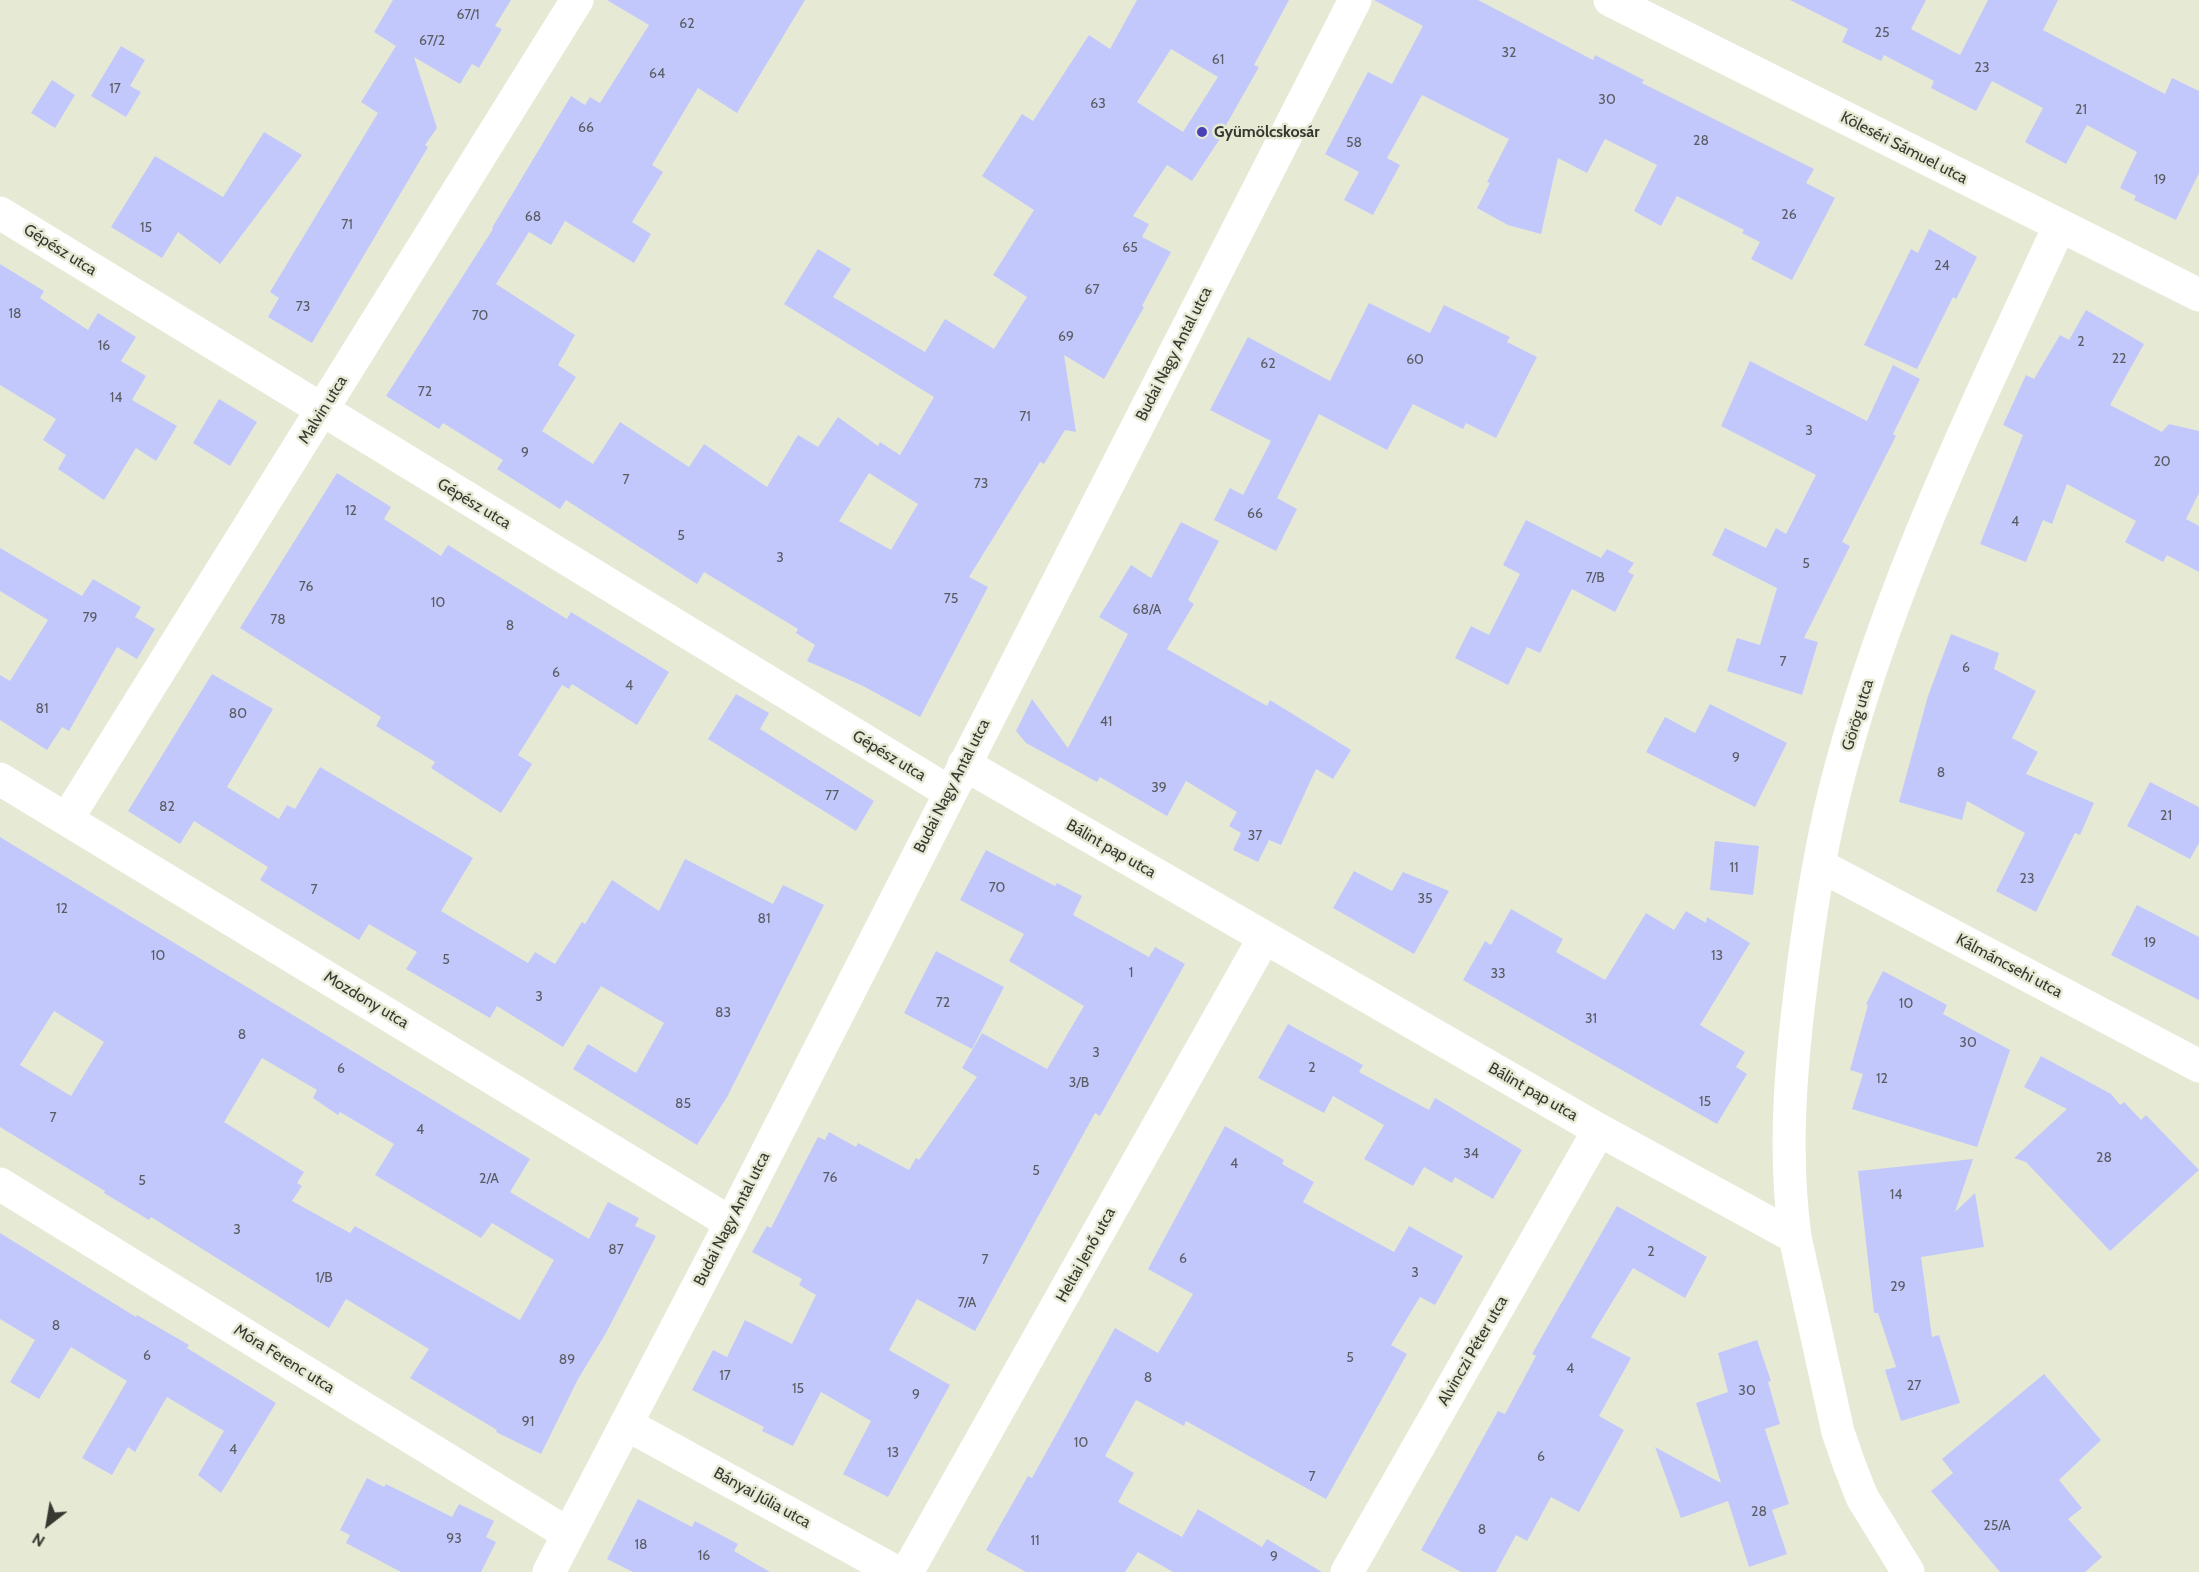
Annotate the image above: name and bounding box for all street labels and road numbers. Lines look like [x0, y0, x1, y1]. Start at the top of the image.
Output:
street label: Köleséri Sámuel utca [1837, 108, 1971, 188]
street label: Gépész utca [20, 220, 100, 280]
street label: Budai Nagy Antal utca [1132, 284, 1216, 424]
street label: Malvin utca [295, 372, 351, 448]
street label: Gépész utca [434, 475, 514, 533]
street label: Görög utca [1838, 677, 1878, 753]
street label: Budai Nagy Antal utca [910, 716, 994, 856]
street label: Gépész utca [849, 727, 929, 785]
street label: Bálint pap utca [1063, 816, 1159, 882]
street label: Kálmáncsehi utca [1953, 930, 2065, 1002]
street label: Mozdony utca [320, 967, 412, 1033]
street label: Bálint pap utca [1485, 1059, 1581, 1125]
street label: Budai Nagy Antal utca [690, 1149, 774, 1289]
street label: Heltai Jenő utca [1052, 1204, 1120, 1306]
street label: Alvinczi Péter utca [1434, 1293, 1512, 1409]
street label: Móra Ferenc utca [230, 1320, 338, 1398]
street label: Bányai Júlia utca [710, 1463, 814, 1533]

